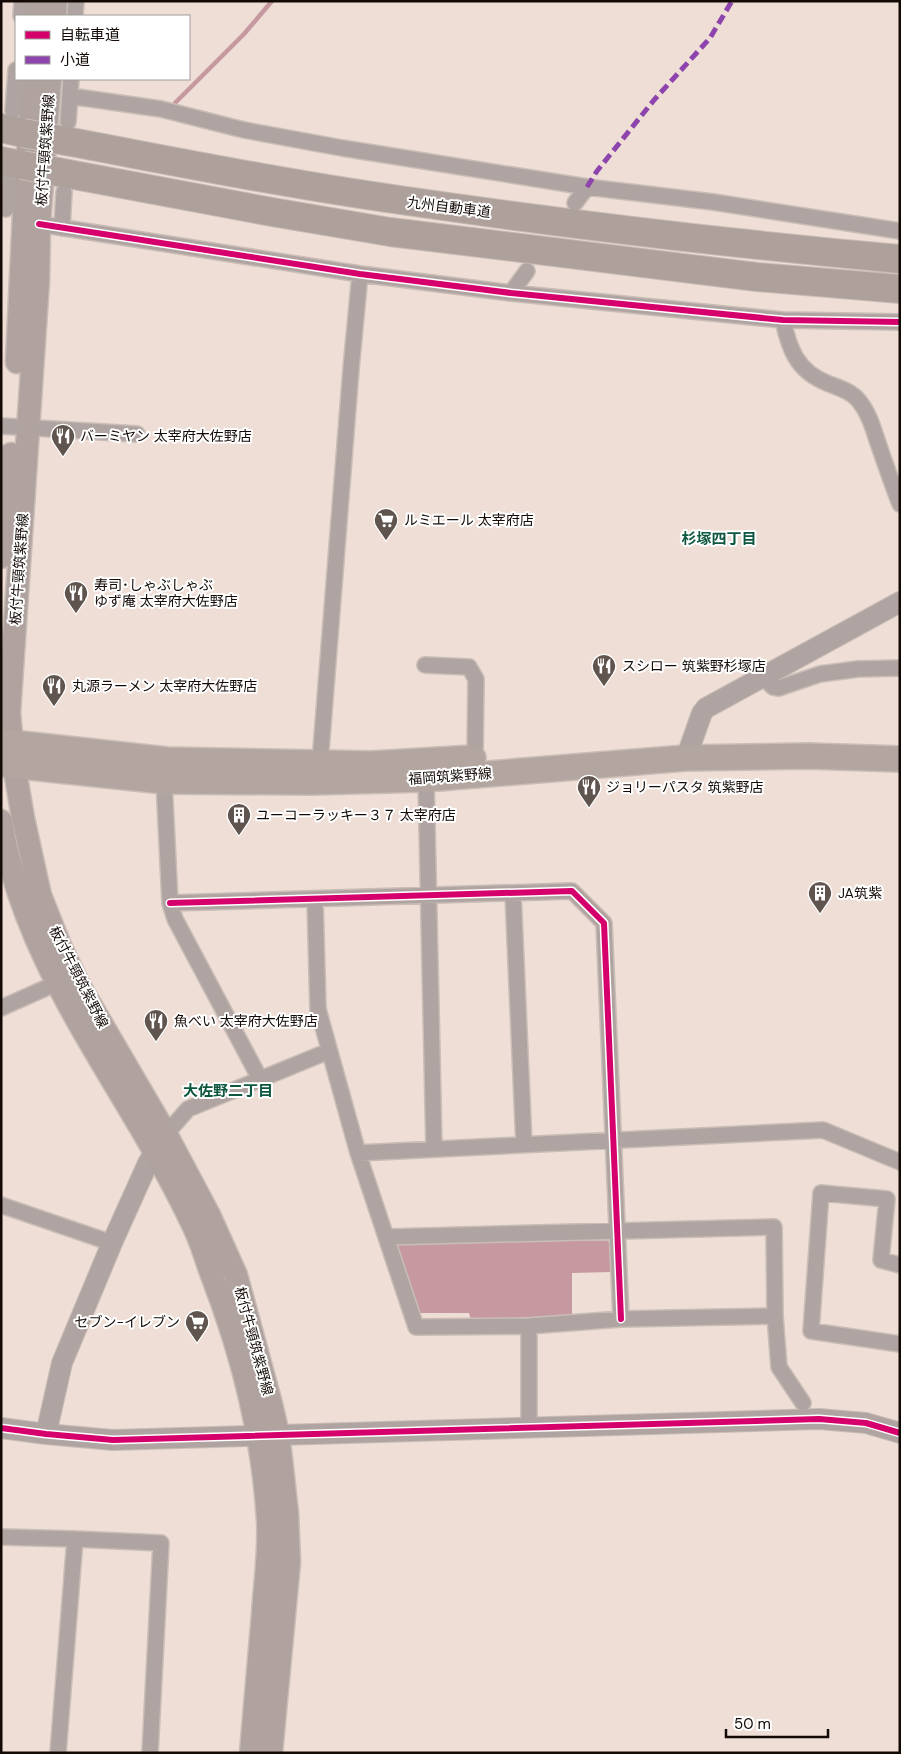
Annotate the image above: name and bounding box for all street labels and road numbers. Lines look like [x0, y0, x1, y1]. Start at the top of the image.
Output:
street label: 板付牛頸筑紫野線 [32, 94, 58, 206]
street label: 九州自動車道 [406, 193, 492, 221]
street label: 板付牛頸筑紫野線 [6, 513, 32, 625]
street label: 福岡筑紫野線 [407, 764, 493, 788]
street label: 板付牛頸筑紫野線 [46, 923, 112, 1031]
street label: 板付牛頸筑紫野線 [231, 1285, 277, 1397]

